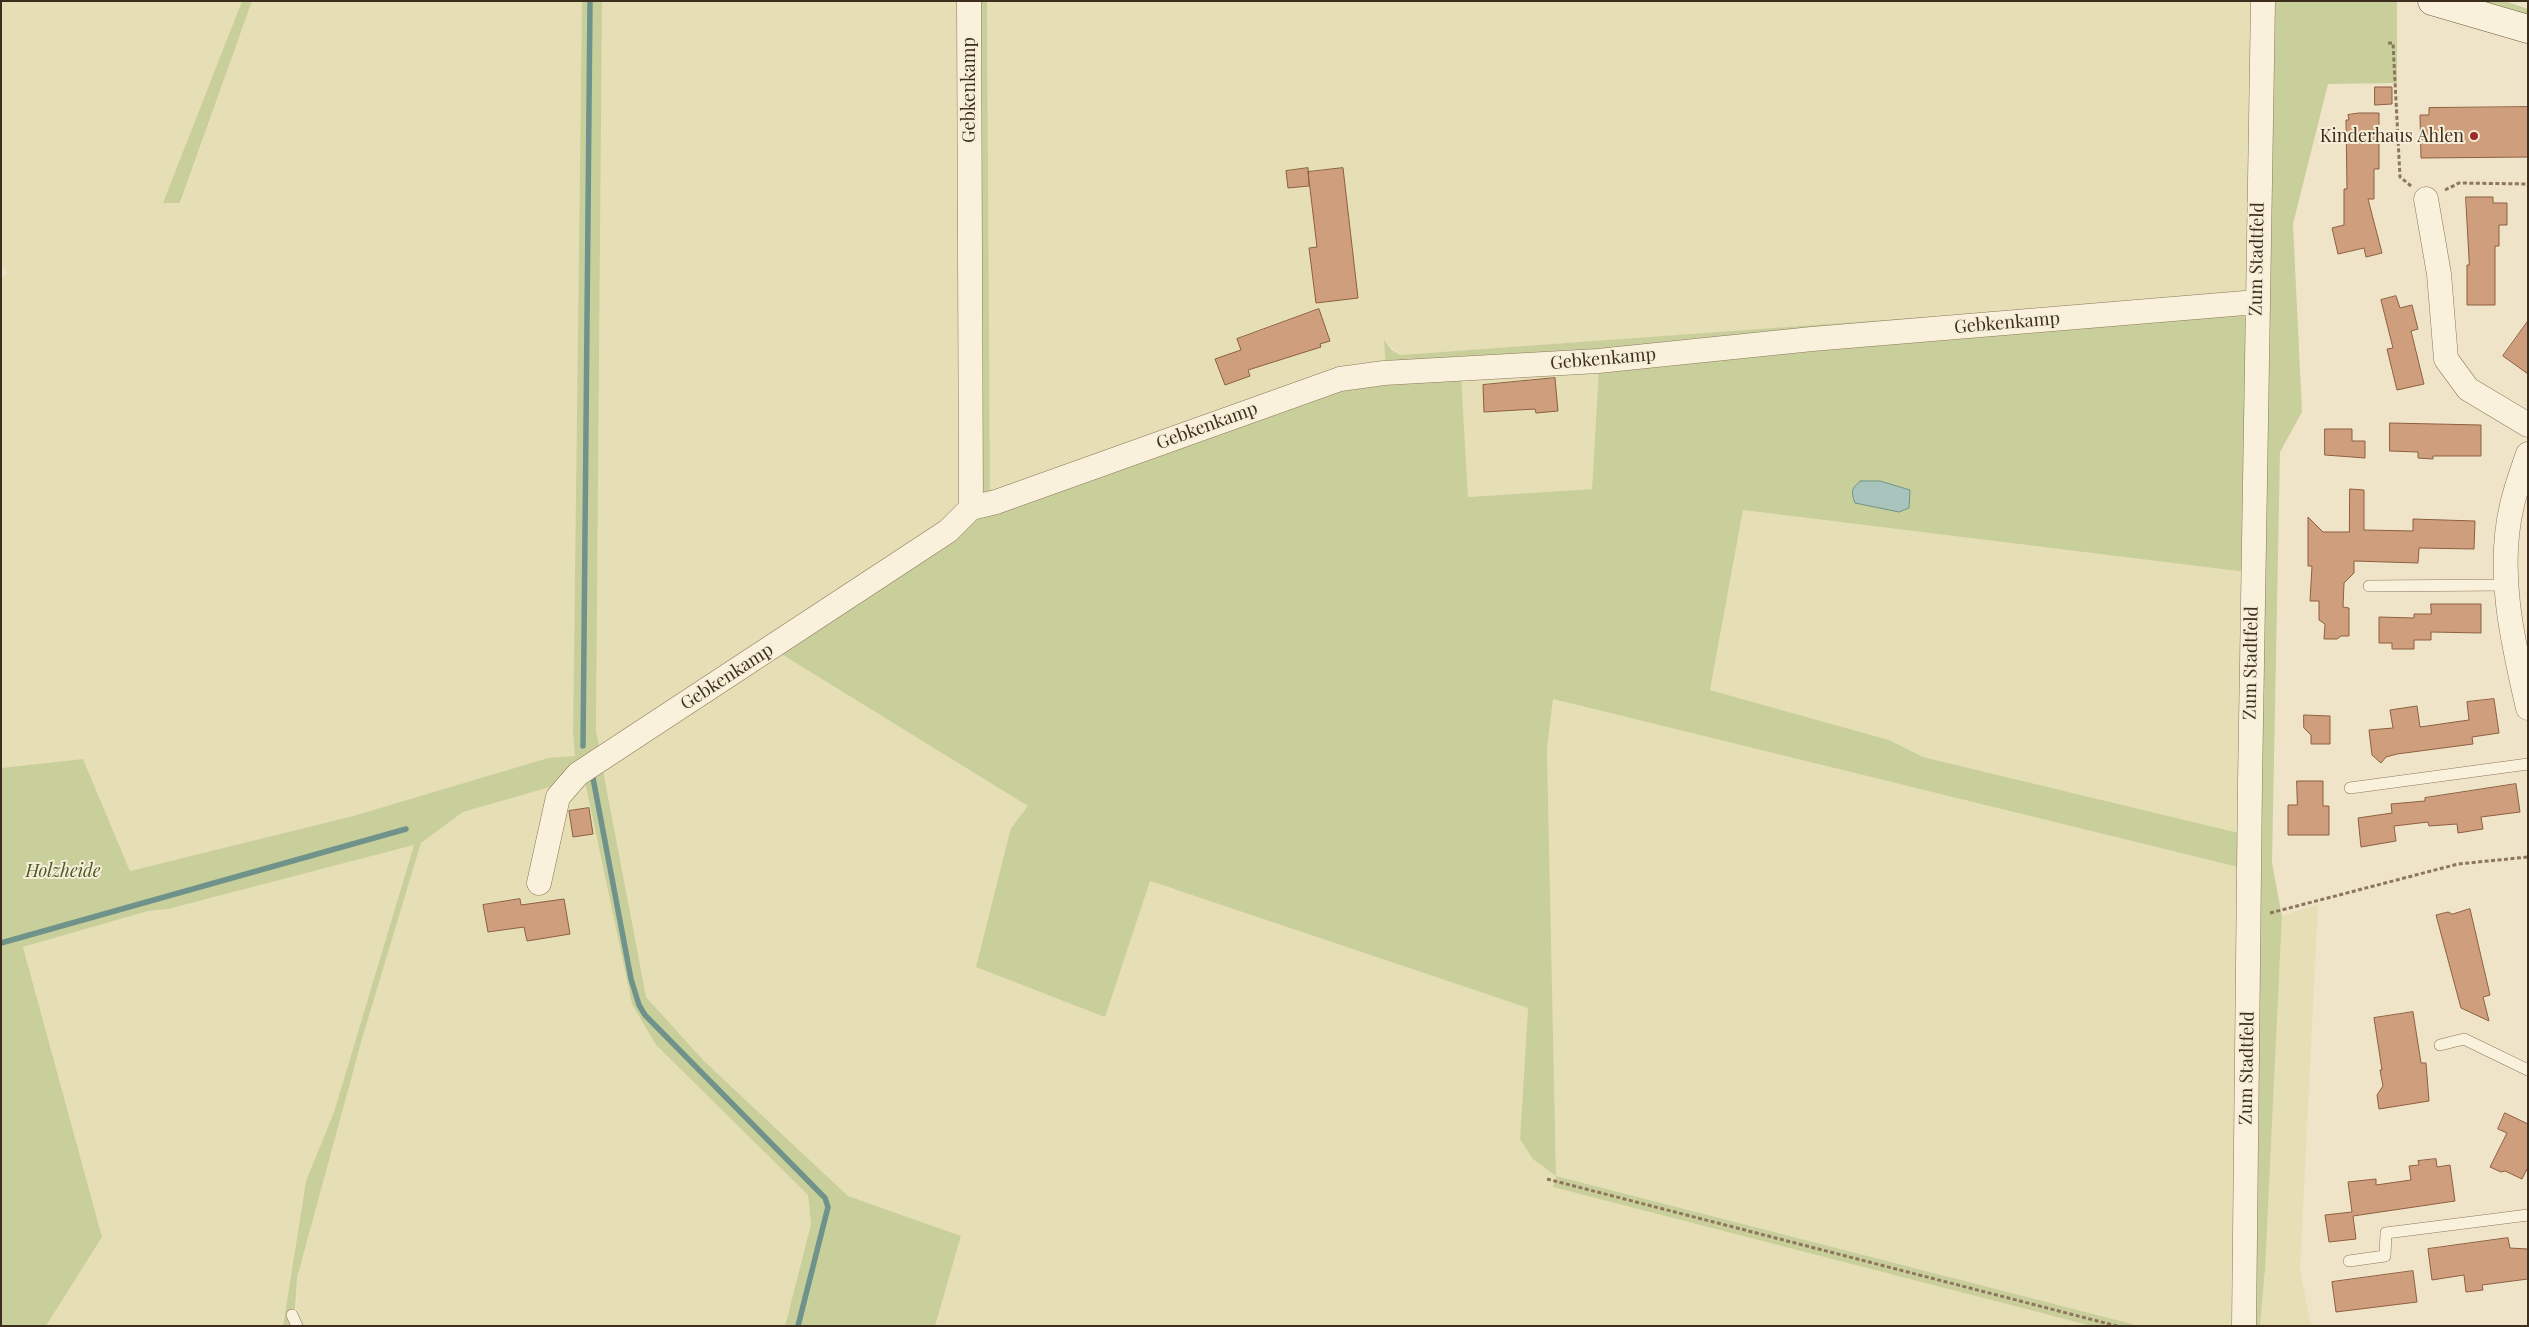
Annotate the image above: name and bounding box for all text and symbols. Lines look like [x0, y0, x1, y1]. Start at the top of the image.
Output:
street label: Gebkenkamp [958, 37, 980, 143]
place label: Kinderhaus Ahlen [2320, 125, 2464, 147]
marker: Kinderhaus Ahlen [2468, 130, 2480, 142]
street label: Zum Stadtfeld [2245, 202, 2269, 316]
street label: Gebkenkamp [1953, 308, 2061, 338]
street label: Gebkenkamp [1549, 344, 1657, 374]
street label: Gebkenkamp [1153, 398, 1261, 454]
street label: Zum Stadtfeld [2239, 606, 2263, 720]
street label: Gebkenkamp [677, 639, 777, 715]
park label: Holzheide [25, 860, 101, 882]
street label: Zum Stadtfeld [2235, 1011, 2259, 1125]

